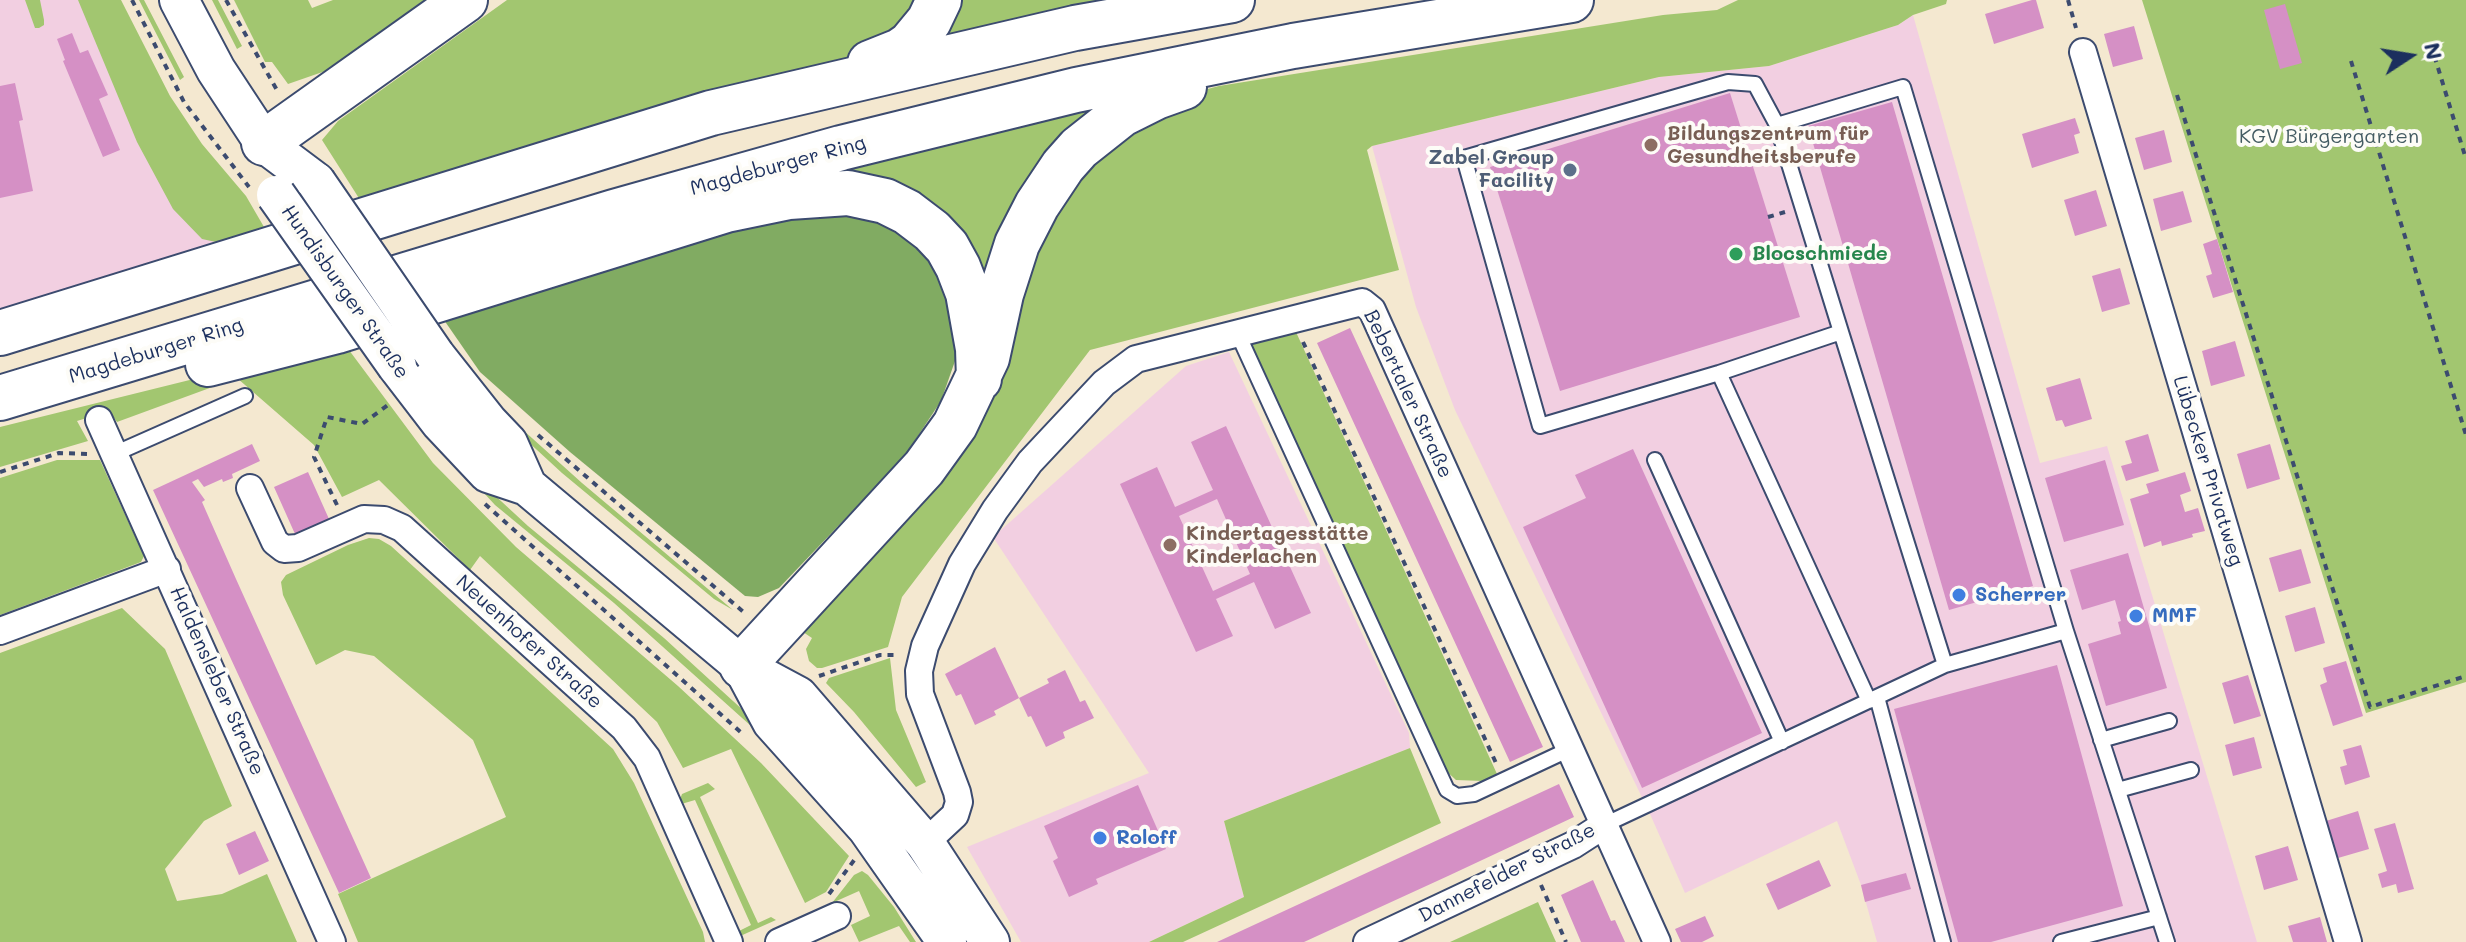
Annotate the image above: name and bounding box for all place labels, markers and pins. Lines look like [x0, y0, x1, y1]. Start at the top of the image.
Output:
place label: Bildungszentrum für Gesundheitsberufe [1667, 122, 1869, 169]
marker: Bildungszentrum für Gesundheitsberufe [1642, 136, 1660, 154]
place label: Zabel Group Facility [1428, 146, 1554, 193]
marker: Zabel Group Facility [1561, 161, 1579, 179]
place label: Blocschmiede [1752, 242, 1888, 266]
marker: Blocschmiede [1727, 245, 1745, 263]
place label: Kindertagesstätte Kinderlachen [1186, 522, 1368, 569]
marker: Kindertagesstätte Kinderlachen [1161, 536, 1179, 554]
place label: Scherrer [1975, 583, 2066, 607]
marker: Scherrer [1950, 586, 1968, 604]
place label: MMF [2152, 604, 2197, 628]
marker: MMF [2127, 607, 2145, 625]
place label: Roloff [1116, 826, 1177, 850]
marker: Roloff [1091, 829, 1109, 847]

